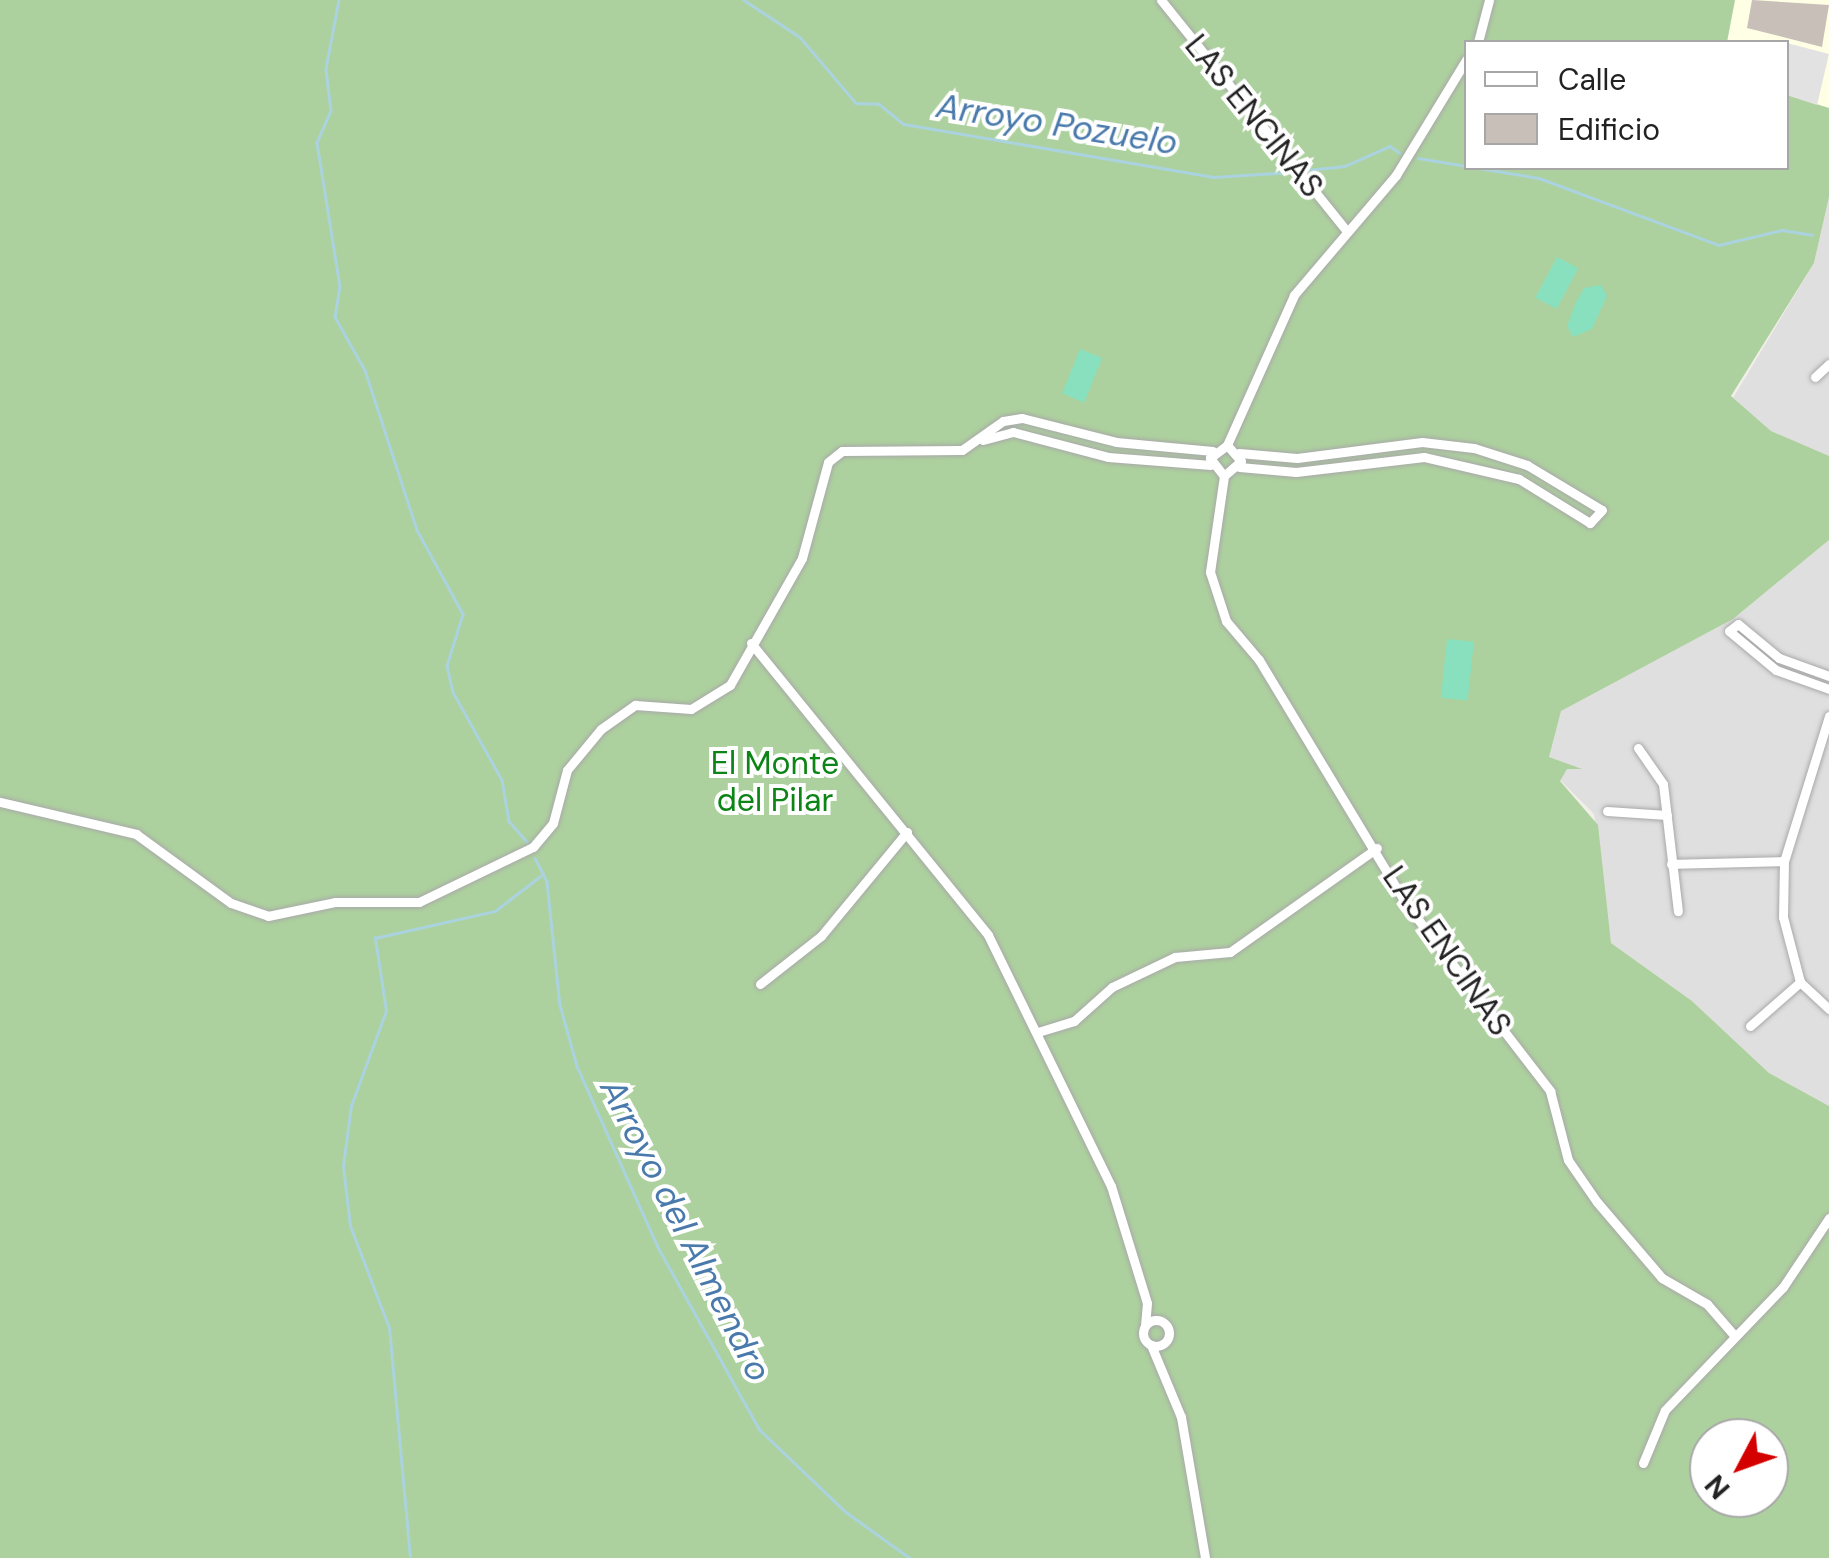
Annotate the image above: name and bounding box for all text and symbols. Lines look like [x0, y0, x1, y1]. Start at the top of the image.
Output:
street label: LAS ENCINAS [1177, 27, 1331, 205]
legend [1464, 40, 1789, 170]
text: Calle [1558, 60, 1626, 99]
water label: Arroyo Pozuelo [934, 84, 1180, 164]
text: Edificio [1558, 110, 1660, 149]
park label: El Monte del Pilar [711, 745, 839, 820]
street label: LAS ENCINAS [1375, 859, 1519, 1043]
water label: Arroyo del Almendro [591, 1072, 781, 1388]
north arrow [1689, 1418, 1789, 1518]
text: N [1697, 1467, 1738, 1507]

